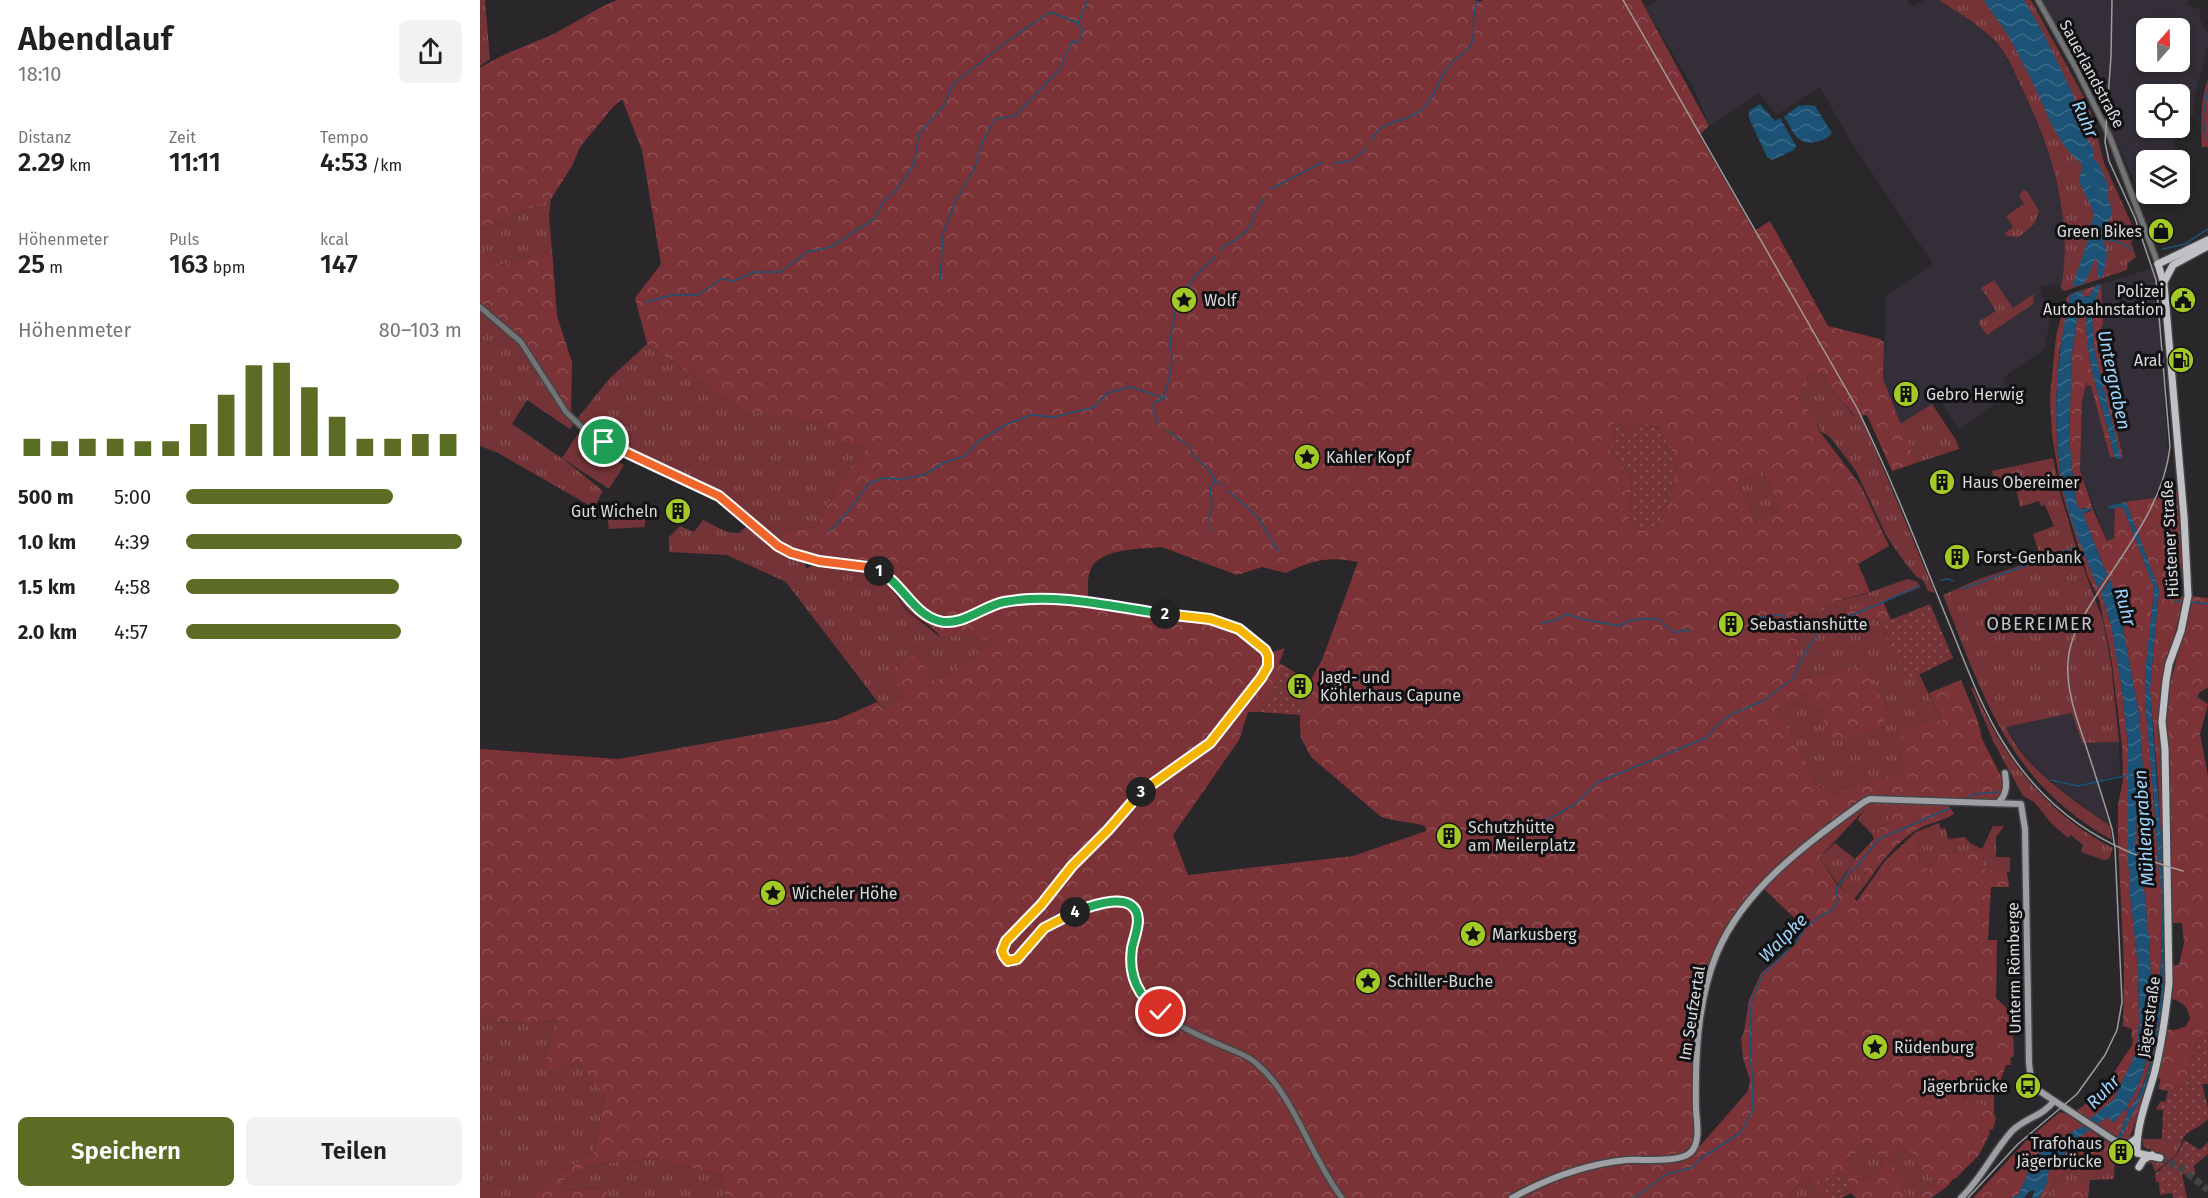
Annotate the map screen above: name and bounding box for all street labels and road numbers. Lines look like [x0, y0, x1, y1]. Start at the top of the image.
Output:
street label: Sauerlandstraße [2056, 17, 2128, 131]
street label: Hüstener Straße [2157, 480, 2183, 598]
street label: Unterm Römberge [2003, 902, 2025, 1034]
street label: Im Seufzertal [1675, 964, 1709, 1062]
street label: Jägerstraße [2134, 975, 2164, 1059]

